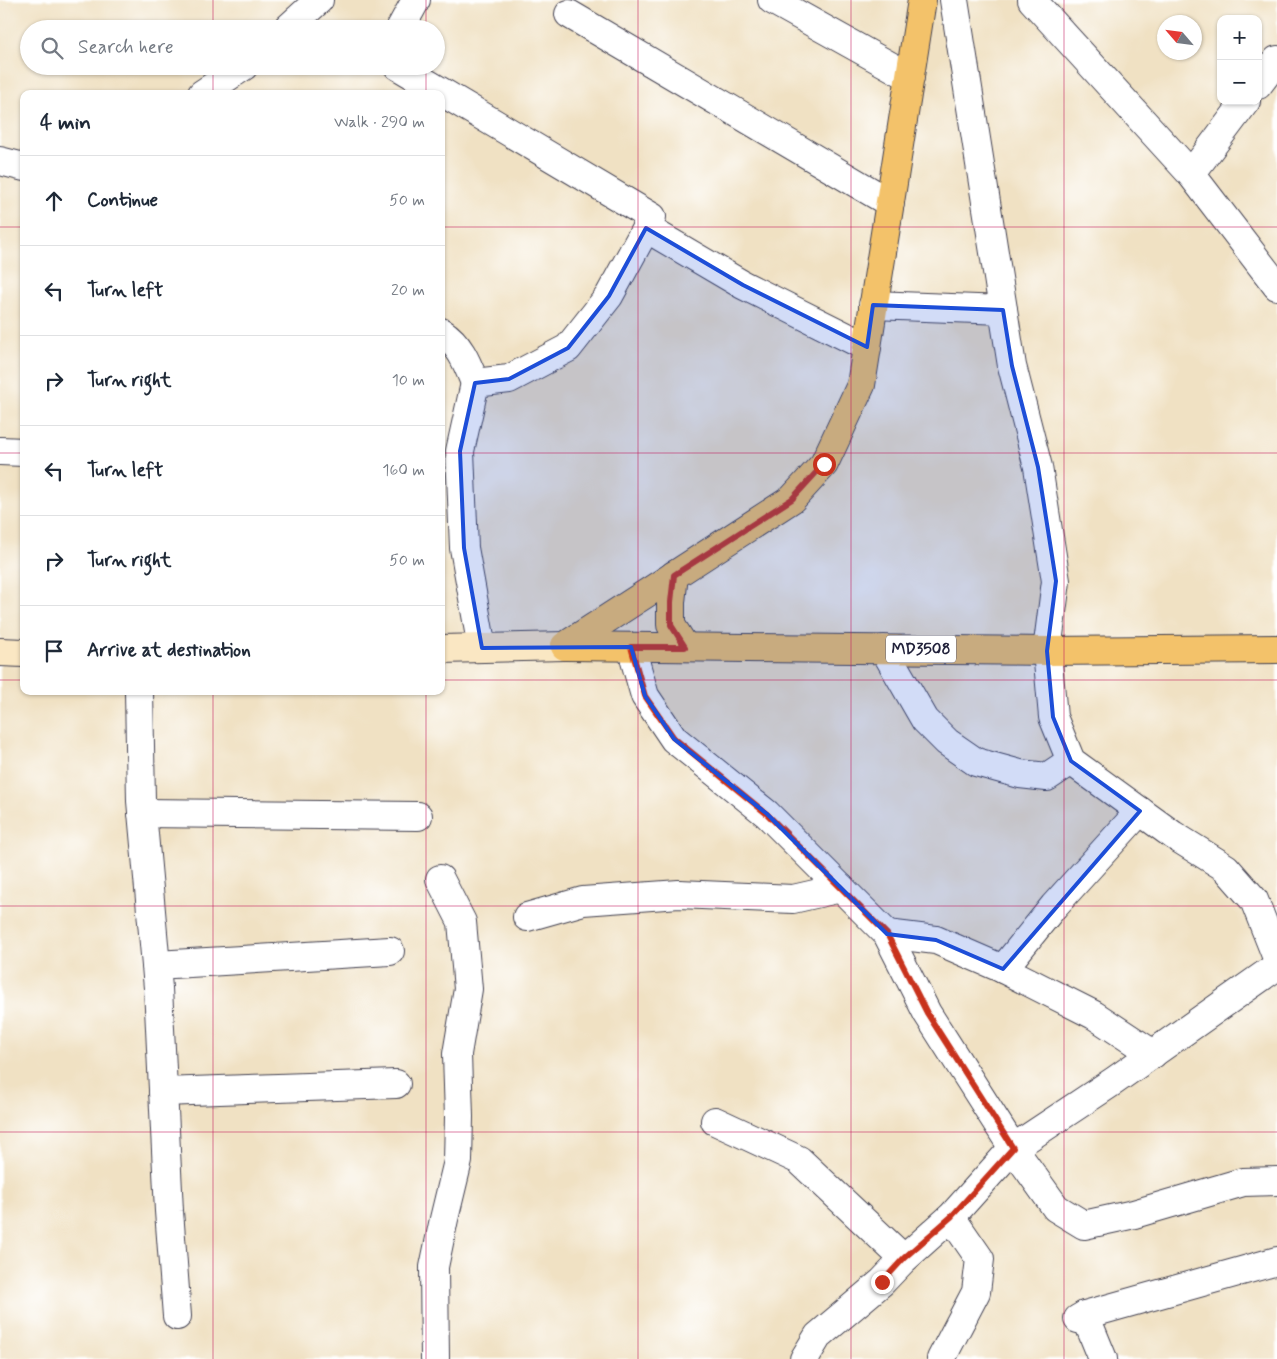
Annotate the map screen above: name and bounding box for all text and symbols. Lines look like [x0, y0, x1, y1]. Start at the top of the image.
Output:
north arrow [1157, 15, 1202, 60]
map controls [1217, 15, 1262, 105]
button: + [1217, 15, 1262, 60]
search box [20, 20, 445, 75]
icon: search [38, 34, 66, 62]
text: Search here [78, 35, 174, 60]
button: − [1217, 60, 1262, 105]
text: 4 min [40, 109, 91, 137]
text: Walk · 290 m [334, 112, 425, 133]
icon: ahead [40, 187, 68, 215]
text: Continue [87, 188, 158, 213]
text: 50 m [389, 190, 425, 211]
icon: left [40, 277, 68, 305]
text: Turn left [87, 278, 163, 303]
text: 20 m [391, 280, 425, 301]
icon: right [40, 367, 68, 395]
text: Turn right [87, 368, 171, 393]
text: 10 m [392, 370, 425, 391]
route start [813, 453, 836, 476]
icon: left [40, 457, 68, 485]
text: Turn left [87, 458, 163, 483]
text: 160 m [382, 460, 425, 481]
icon: right [40, 547, 68, 575]
text: Turn right [87, 548, 171, 573]
text: 50 m [389, 550, 425, 571]
road number: MD3508 [886, 636, 956, 662]
icon: arrive [40, 637, 68, 665]
text: Arrive at destination [87, 638, 251, 663]
route end [871, 1271, 894, 1294]

